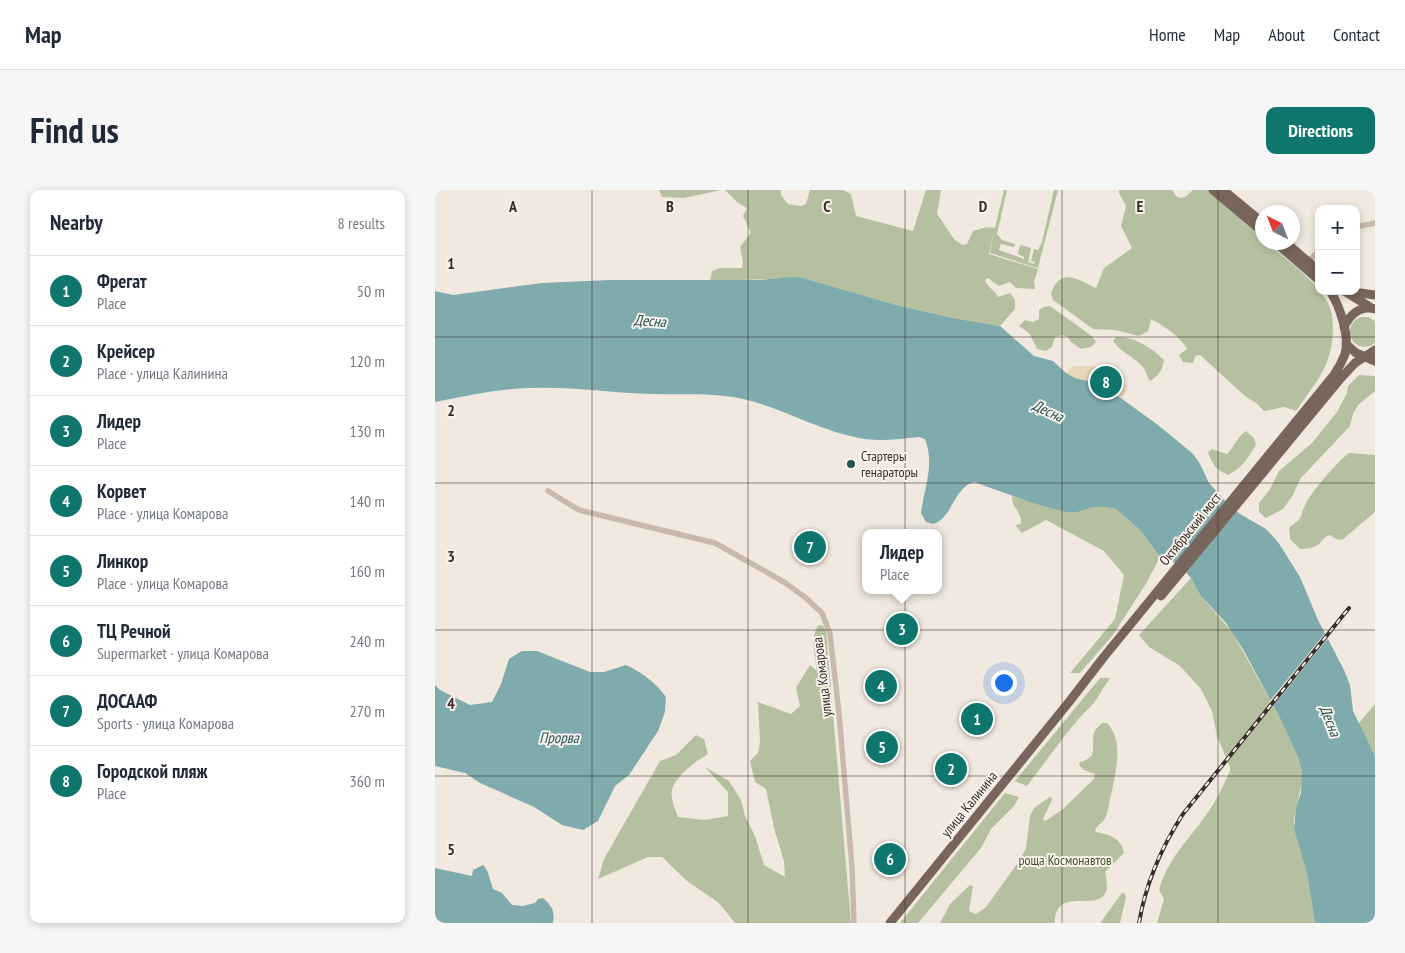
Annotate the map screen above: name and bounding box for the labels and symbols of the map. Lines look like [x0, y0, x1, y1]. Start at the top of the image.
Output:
text: A [508, 196, 518, 216]
text: B [666, 196, 674, 216]
text: C [823, 196, 831, 216]
text: D [979, 196, 988, 216]
text: E [1137, 196, 1144, 216]
north arrow [1255, 205, 1300, 250]
text: 1 [447, 253, 455, 273]
water label: Десна [633, 310, 668, 331]
pin: 8 [1090, 363, 1122, 401]
water label: Десна [1029, 395, 1068, 426]
text: 2 [447, 400, 455, 420]
place label: Стартеры генараторы [861, 447, 918, 481]
marker: Стартеры генараторы [845, 458, 857, 470]
street label: Октябрьский мост [1155, 488, 1225, 569]
pin: 7 [794, 528, 826, 566]
text: 3 [447, 546, 455, 566]
pin: 3 [886, 610, 918, 648]
street label: улица Комарова [808, 636, 836, 718]
pin: 4 [865, 667, 897, 705]
your location [991, 670, 1017, 696]
text: 4 [447, 693, 455, 713]
pin: 1 [961, 700, 993, 738]
water label: Десна [1316, 702, 1345, 740]
water label: Прорва [539, 728, 580, 747]
pin: 5 [866, 728, 898, 766]
pin: 2 [935, 750, 967, 788]
street label: улица Калинина [937, 767, 1001, 841]
text: 5 [447, 839, 455, 859]
pin: 6 [874, 840, 906, 878]
park label: роща Космонавтов [1018, 851, 1112, 869]

